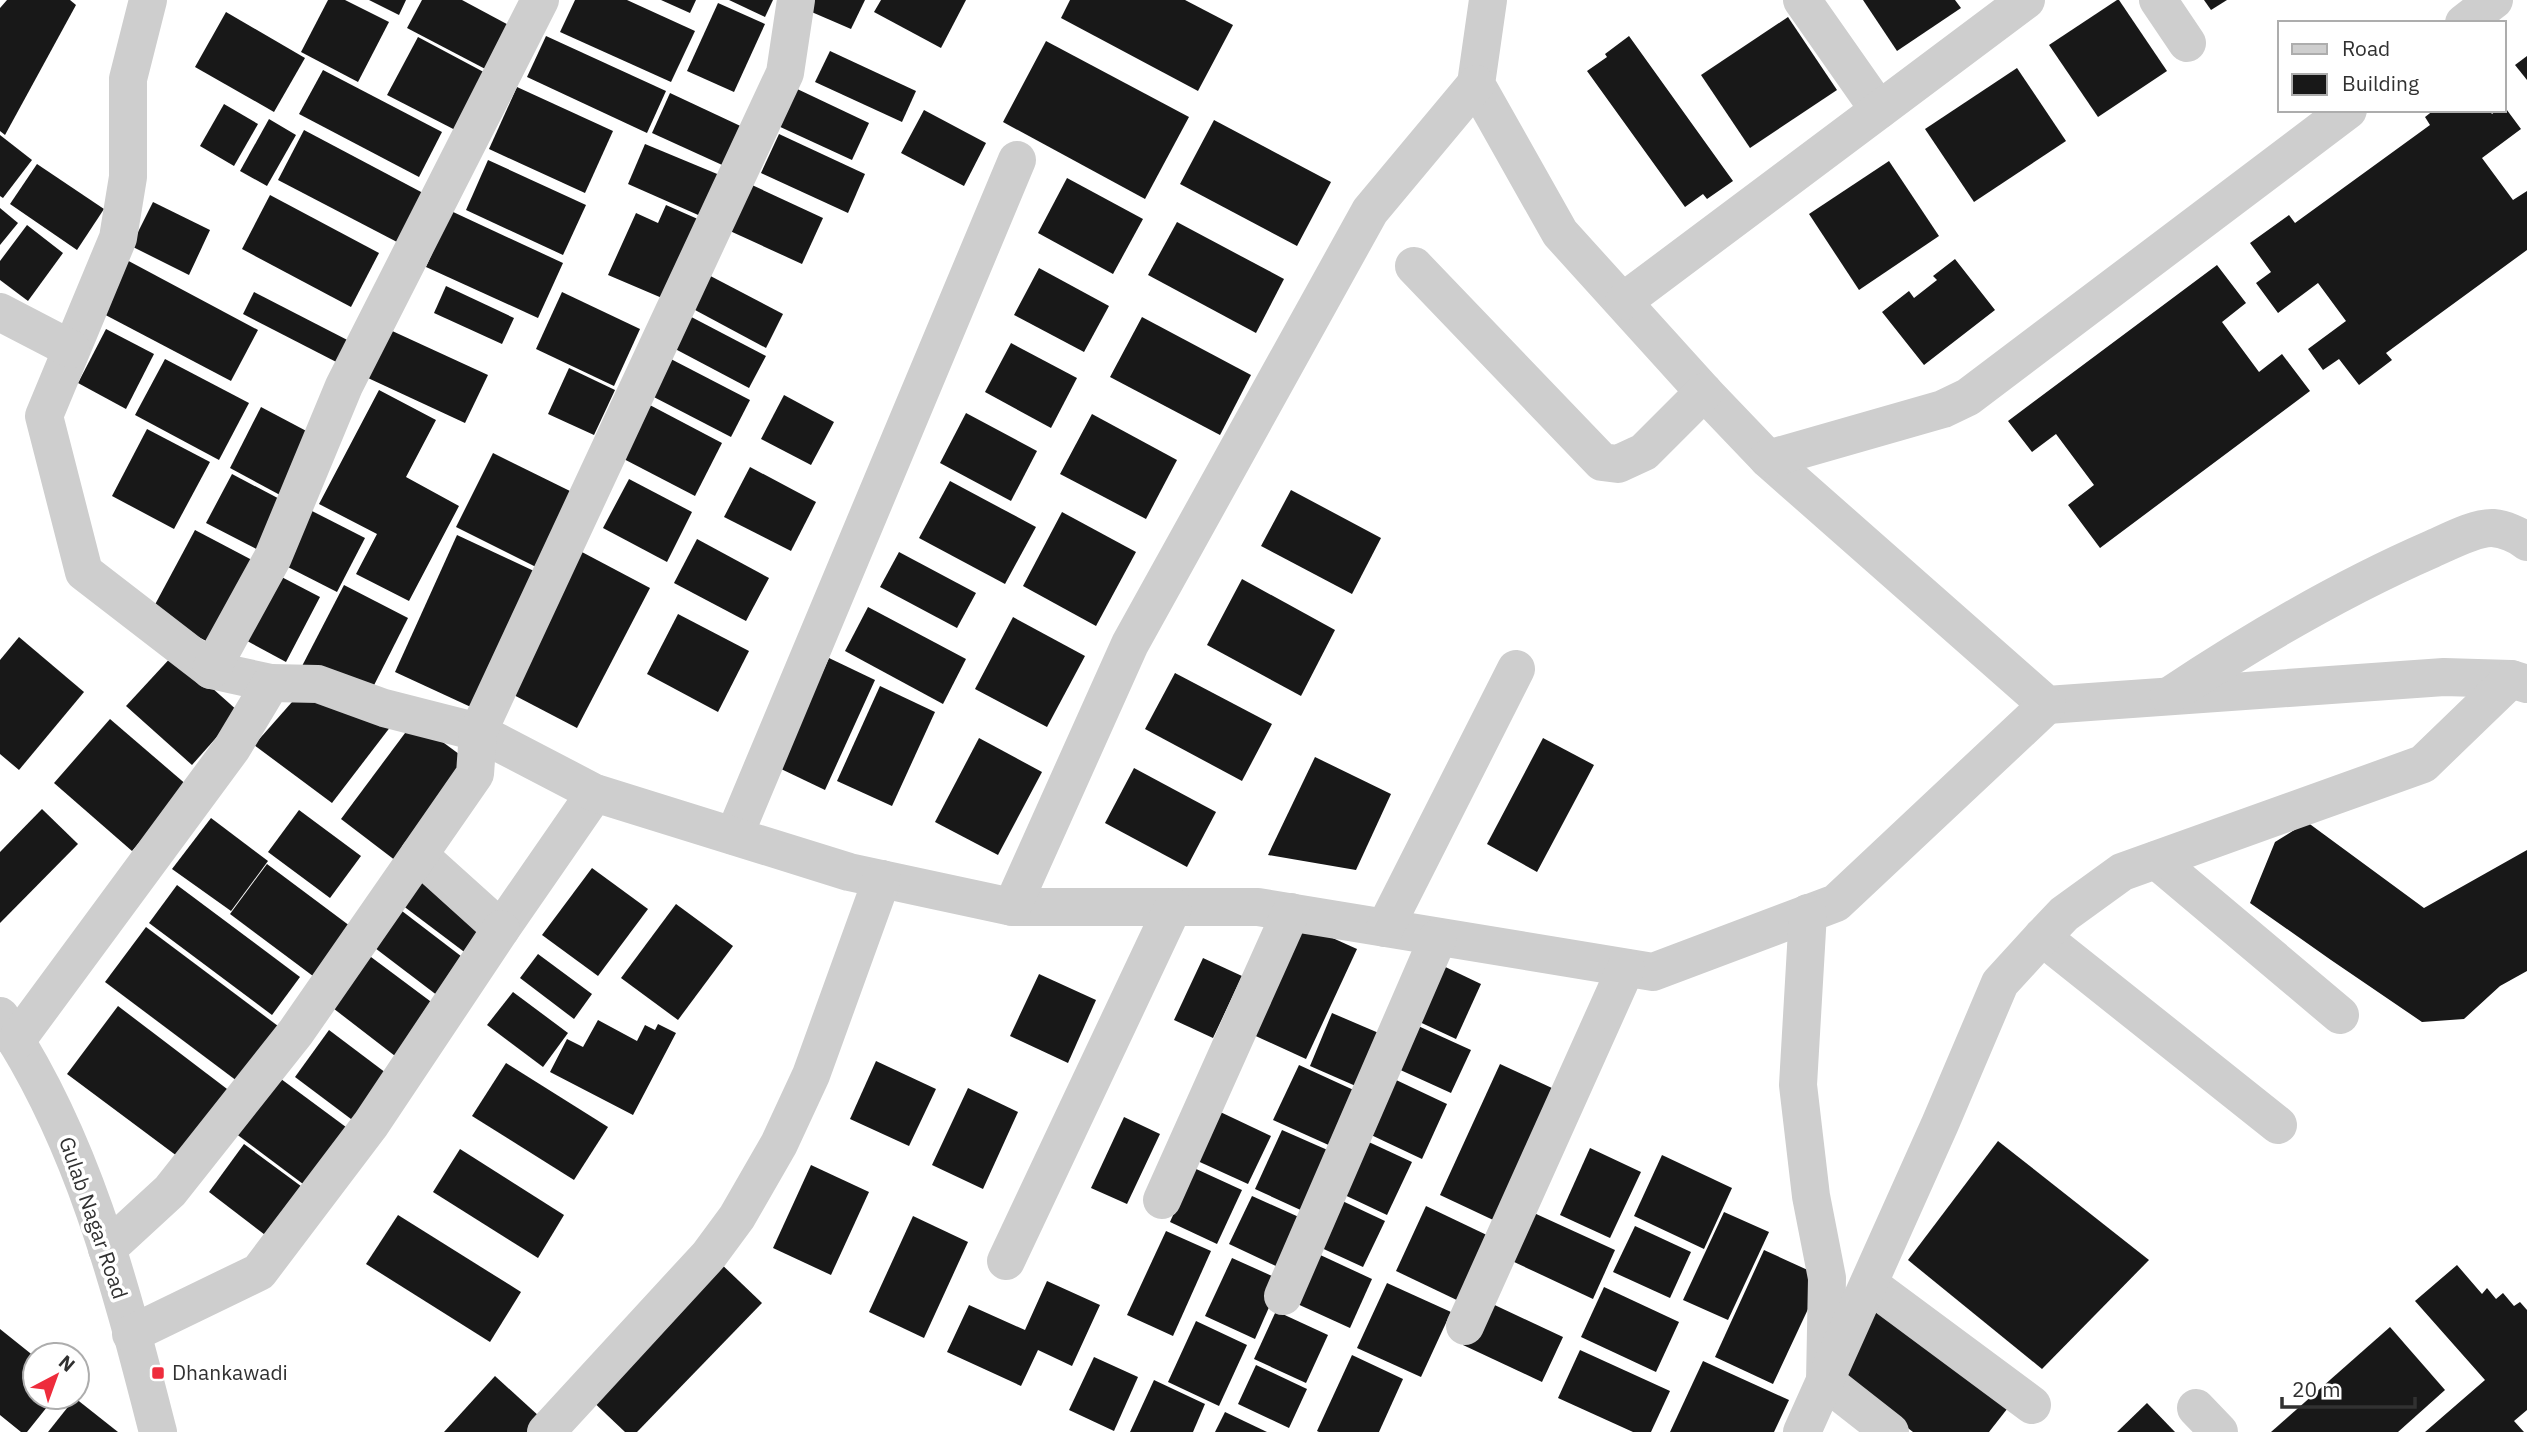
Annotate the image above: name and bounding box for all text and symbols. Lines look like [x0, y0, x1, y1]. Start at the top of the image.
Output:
legend [2278, 21, 2506, 112]
text: Road [2342, 34, 2390, 62]
text: Building [2342, 69, 2419, 97]
street label: Gulab Nagar Road [53, 1133, 135, 1303]
north arrow [21, 1341, 91, 1411]
text: N [54, 1350, 80, 1377]
place label: Dhankawadi [172, 1358, 288, 1386]
marker: Dhankawadi [150, 1365, 166, 1381]
scale bar [2282, 1366, 2415, 1410]
text: 20 m [2292, 1375, 2341, 1403]

